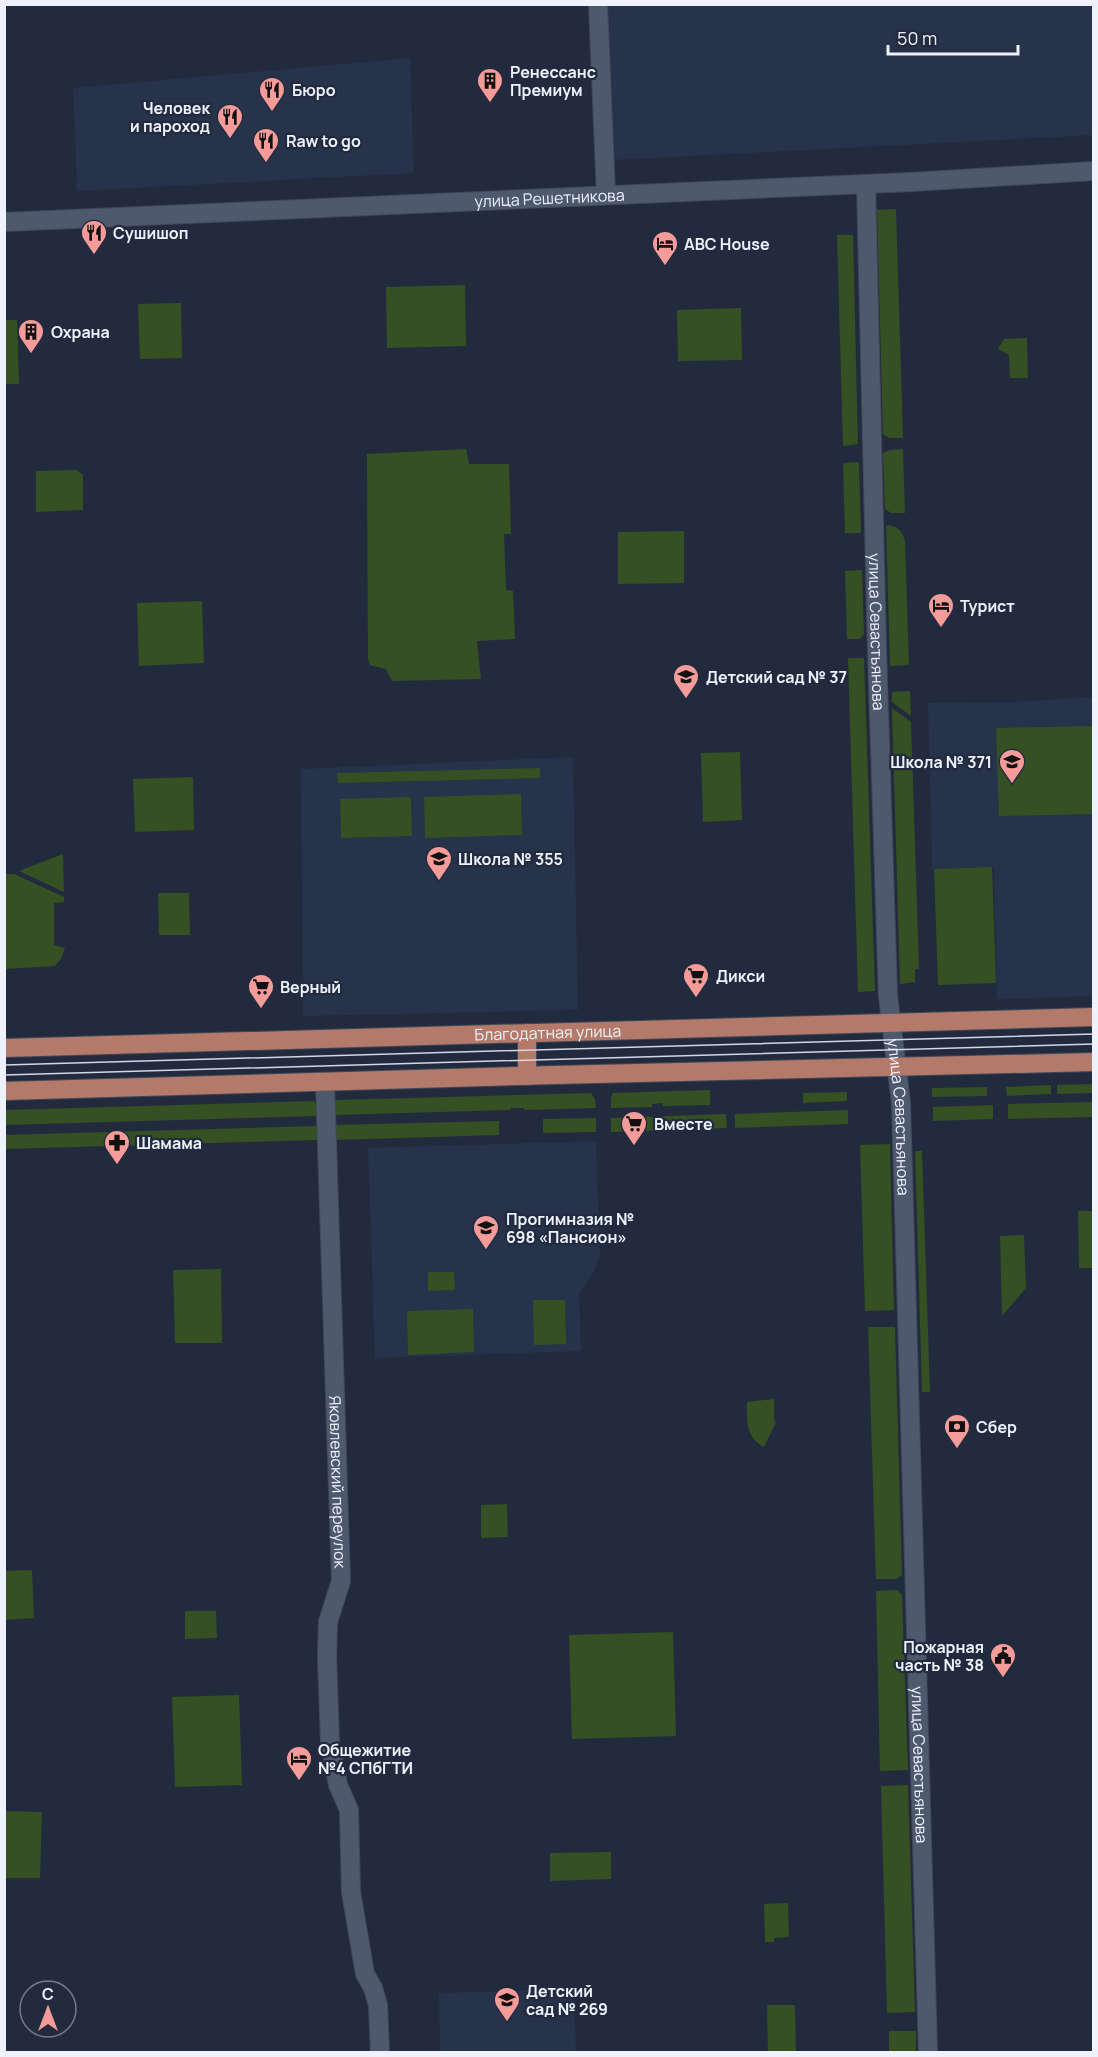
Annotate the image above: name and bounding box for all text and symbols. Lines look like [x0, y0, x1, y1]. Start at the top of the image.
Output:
scale bar [888, 18, 1018, 56]
text: 50 m [897, 26, 937, 50]
place label: Ренессанс Премиум [510, 61, 596, 101]
building icon: Ренессанс Премиум [475, 66, 505, 104]
restaurant icon: Бюро [257, 75, 287, 113]
place label: Бюро [292, 79, 336, 101]
place label: Человек и пароход [130, 97, 210, 137]
restaurant icon: Человек и пароход [215, 102, 245, 140]
restaurant icon: Raw to go [251, 126, 281, 164]
place label: Raw to go [286, 130, 361, 152]
street label: улица Решетникова [474, 184, 625, 212]
restaurant icon: Сушишоп [79, 218, 109, 256]
place label: Сушишоп [113, 222, 188, 244]
hotel icon: ABC House [650, 229, 680, 267]
place label: ABC House [684, 233, 770, 255]
building icon: Охрана [16, 317, 46, 355]
place label: Охрана [51, 321, 110, 343]
street label: улица Севастьянова [864, 553, 890, 711]
hotel icon: Турист [926, 591, 956, 629]
place label: Турист [960, 595, 1015, 617]
school or university icon: Детский сад № 37 [671, 662, 701, 700]
place label: Детский сад № 37 [706, 666, 847, 688]
school or university icon: Школа № 371 [997, 747, 1027, 785]
place label: Школа № 371 [890, 751, 992, 773]
school or university icon: Школа № 355 [424, 844, 454, 882]
place label: Школа № 355 [458, 848, 563, 870]
supermarket icon: Дикси [681, 961, 711, 999]
place label: Дикси [716, 965, 765, 987]
supermarket icon: Верный [246, 972, 276, 1010]
place label: Верный [280, 976, 341, 998]
street label: Благодатная улица [474, 1019, 621, 1046]
street label: улица Севастьянова [882, 1037, 915, 1196]
supermarket icon: Вместе [619, 1109, 649, 1147]
place label: Вместе [654, 1113, 713, 1135]
pharmacy icon: Шамама [102, 1128, 132, 1166]
place label: Шамама [136, 1132, 202, 1154]
place label: Прогимназия № 698 «Пансион» [506, 1208, 634, 1248]
school or university icon: Прогимназия № 698 «Пансион» [471, 1213, 501, 1251]
street label: Яковлевский переулок [324, 1395, 352, 1570]
bank icon: Сбер [942, 1412, 972, 1450]
place label: Сбер [976, 1416, 1017, 1438]
place label: Пожарная часть № 38 [895, 1636, 984, 1676]
public building icon: Пожарная часть № 38 [988, 1641, 1018, 1679]
street label: улица Севастьянова [907, 1686, 933, 1844]
place label: Общежитие №4 СПбГТИ [318, 1739, 413, 1779]
hotel icon: Общежитие №4 СПбГТИ [284, 1744, 314, 1782]
north arrow [18, 1979, 78, 2039]
place label: Детский сад № 269 [526, 1980, 608, 2020]
text: С [42, 1983, 54, 2005]
school or university icon: Детский сад № 269 [492, 1985, 522, 2023]

